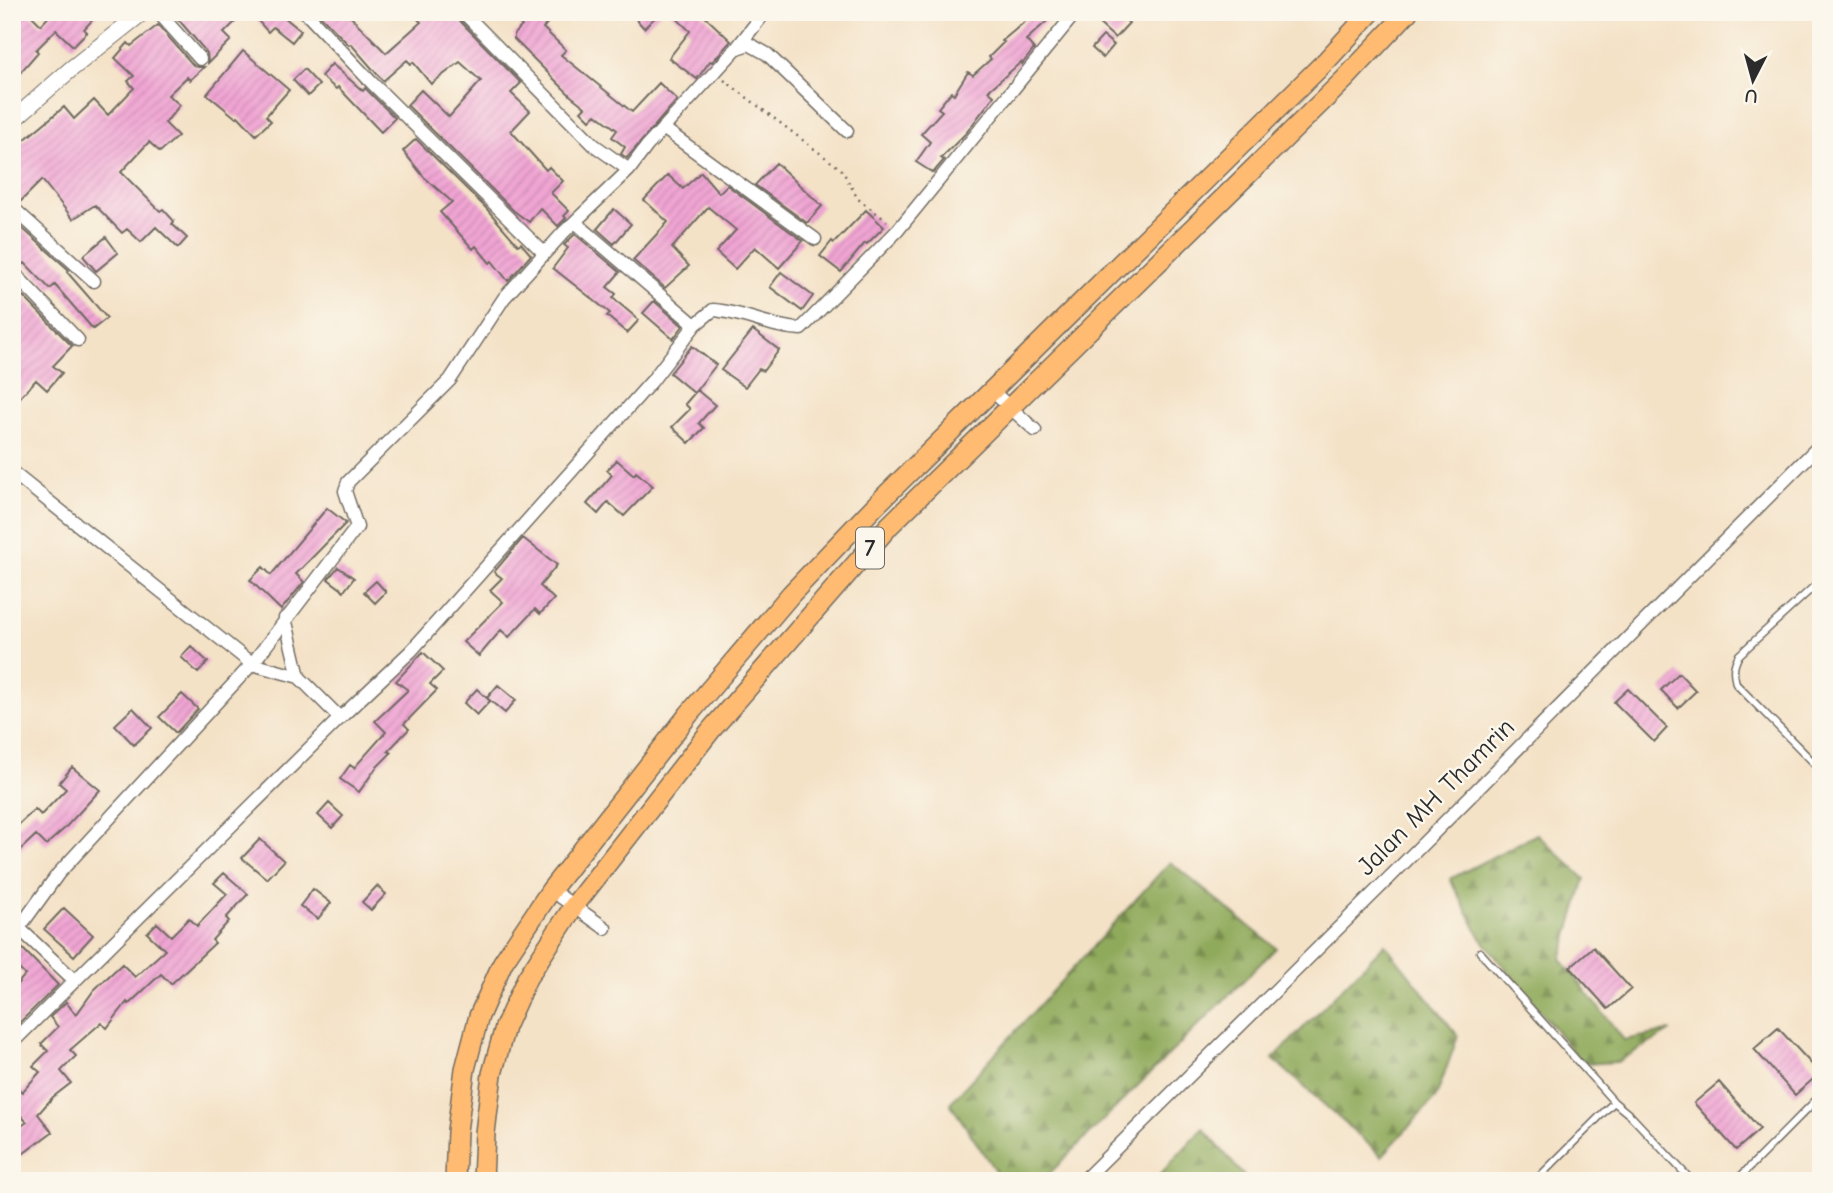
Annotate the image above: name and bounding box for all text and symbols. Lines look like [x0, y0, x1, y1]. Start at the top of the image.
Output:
north arrow [1717, 46, 1787, 116]
text: U [1744, 84, 1759, 108]
road number: 7 [856, 528, 884, 568]
street label: Jalan MH Thamrin [1351, 712, 1521, 882]

